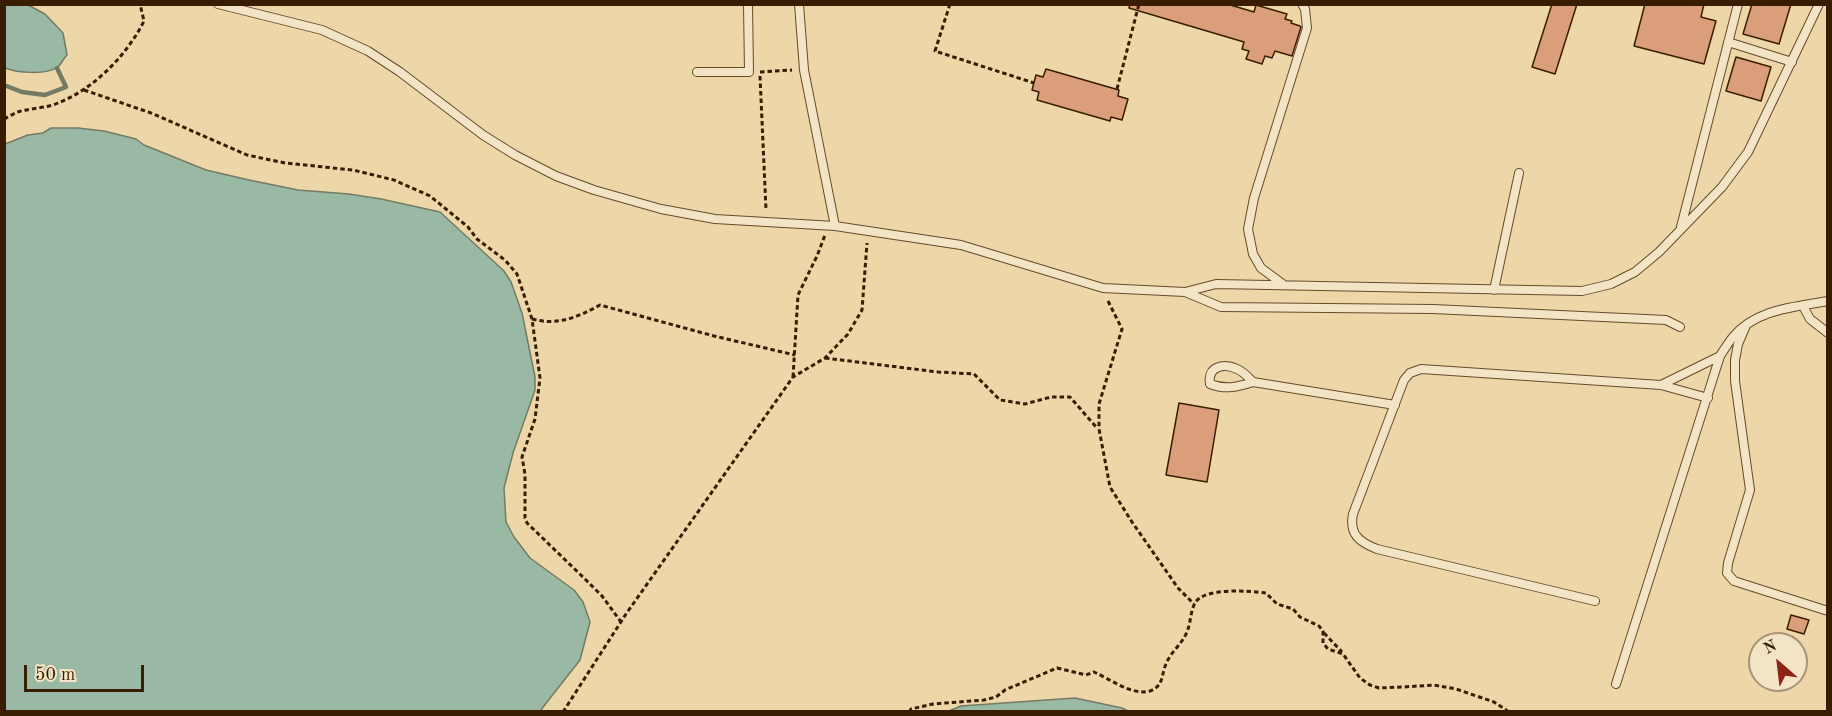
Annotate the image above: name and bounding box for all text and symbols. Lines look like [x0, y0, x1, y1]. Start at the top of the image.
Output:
north arrow [1748, 632, 1808, 692]
text: N [1761, 638, 1780, 658]
scale bar [27, 653, 147, 691]
text: 50 m [35, 666, 75, 684]

